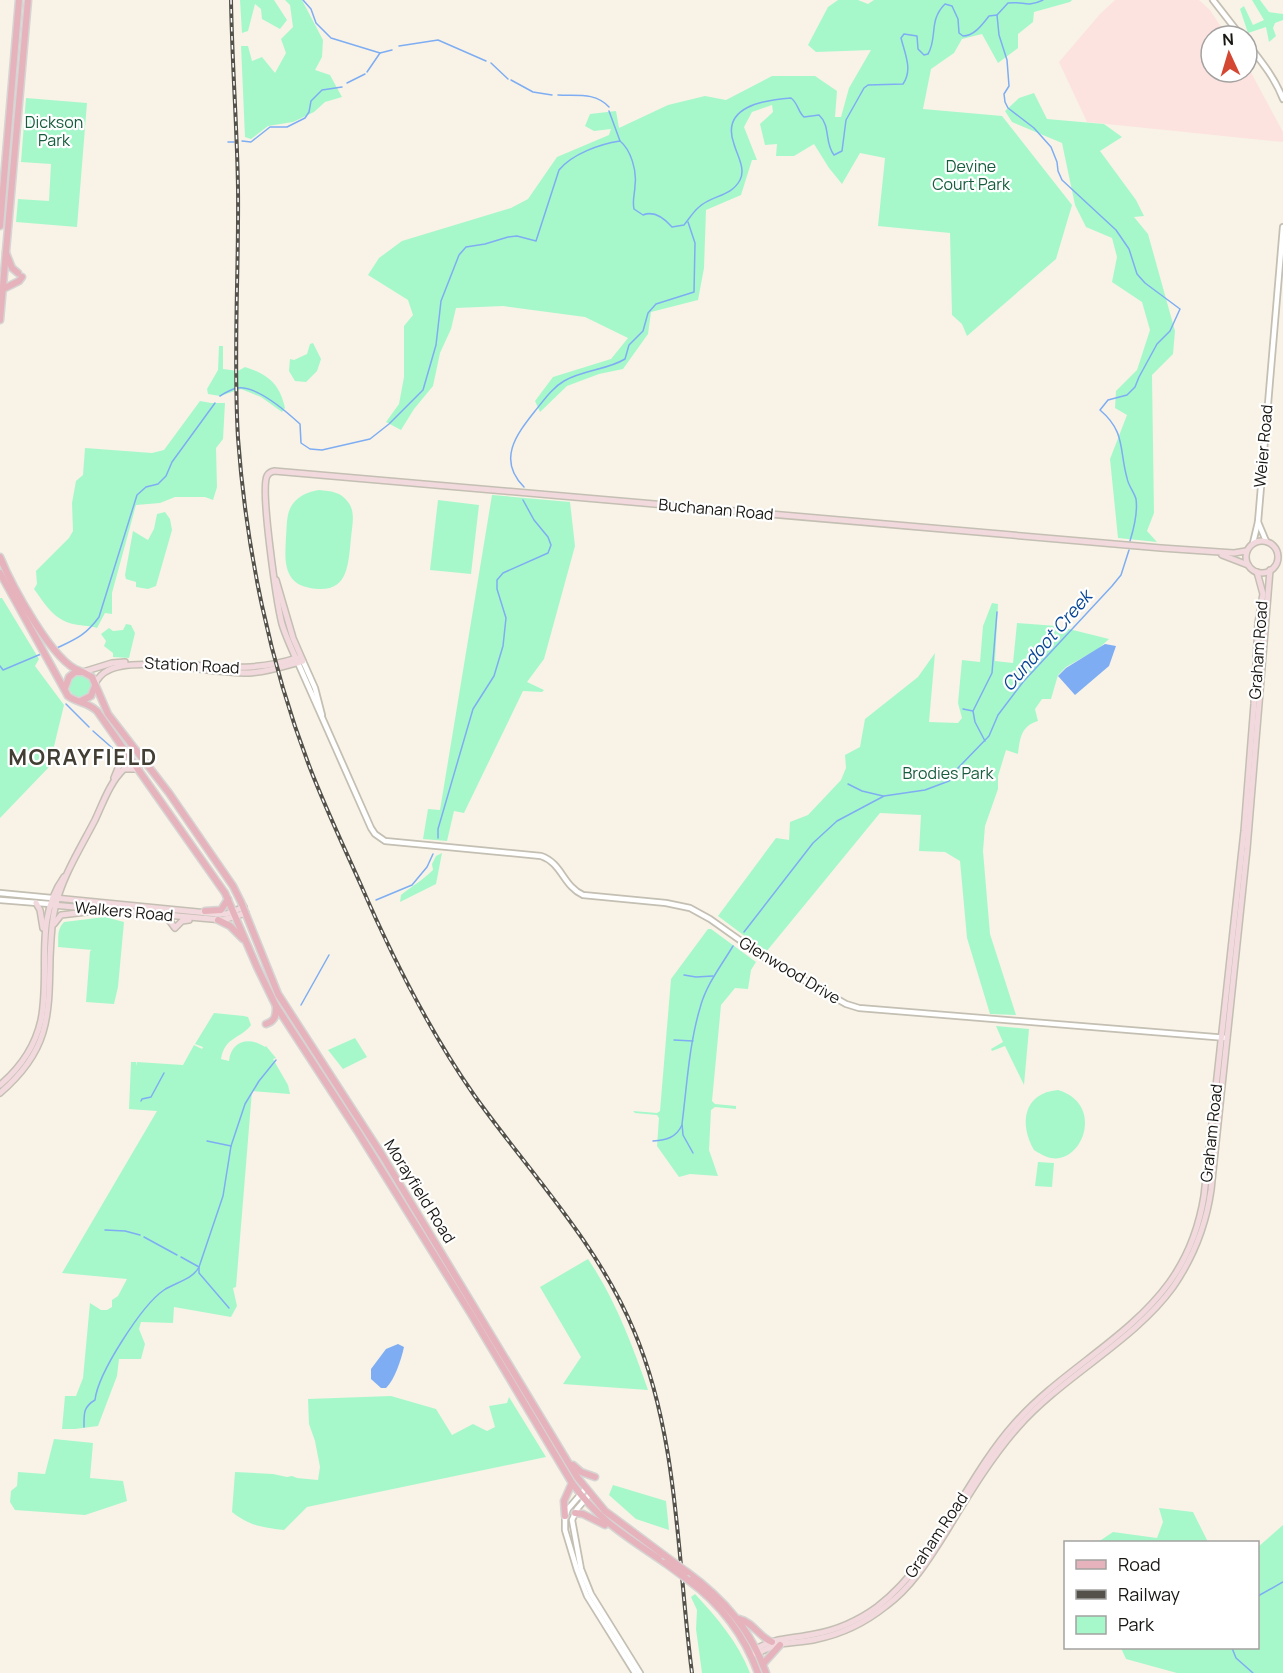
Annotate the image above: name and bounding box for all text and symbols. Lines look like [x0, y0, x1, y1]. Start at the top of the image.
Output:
north arrow [1199, 24, 1259, 84]
text: N [1221, 28, 1234, 50]
park label: Dickson Park [25, 111, 83, 151]
park label: Devine Court Park [932, 155, 1011, 195]
street label: Weier Road [1248, 404, 1278, 488]
street label: Buchanan Road [657, 493, 775, 525]
water label: Cundoot Creek [996, 583, 1099, 696]
street label: Graham Road [1244, 600, 1272, 700]
street label: Station Road [144, 652, 240, 678]
district label: MORAYFIELD [8, 742, 158, 772]
park label: Brodies Park [903, 762, 995, 784]
street label: Walkers Road [74, 896, 174, 926]
street label: Glenwood Drive [735, 931, 845, 1009]
street label: Graham Road [1195, 1083, 1227, 1183]
street label: Morayfield Road [379, 1135, 461, 1247]
street label: Graham Road [899, 1488, 973, 1582]
legend [1064, 1541, 1259, 1649]
text: Road [1118, 1552, 1161, 1576]
text: Railway [1118, 1582, 1180, 1606]
text: Park [1118, 1612, 1155, 1636]

